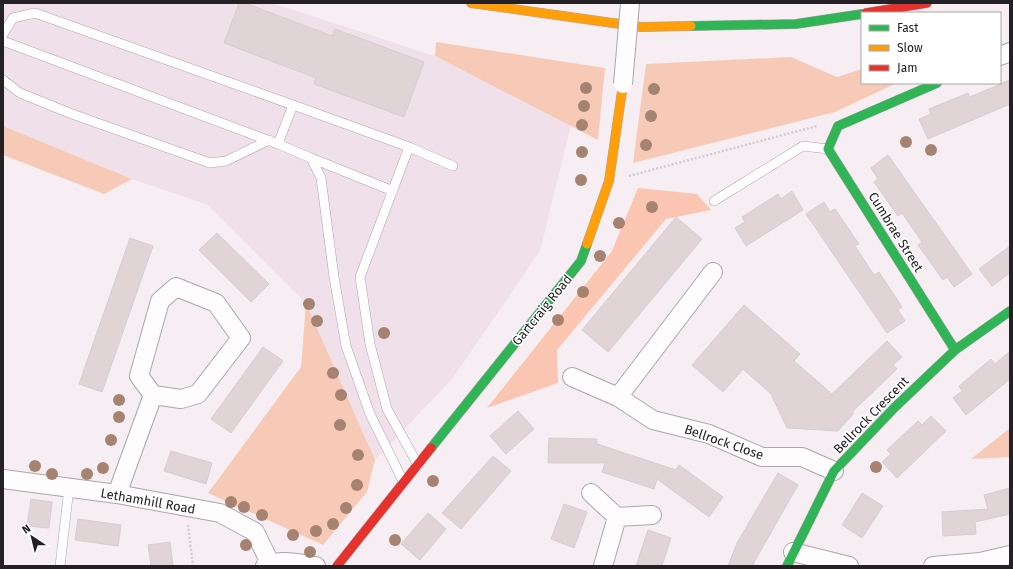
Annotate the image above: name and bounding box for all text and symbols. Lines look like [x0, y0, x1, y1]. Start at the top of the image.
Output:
legend [861, 12, 1001, 84]
text: Fast [897, 21, 919, 35]
text: Slow [897, 41, 923, 55]
text: Jam [897, 61, 917, 75]
street label: Cumbrae Street [866, 189, 927, 275]
street label: Gartcraig Road [509, 272, 575, 348]
street label: Bellrock Crescent [830, 373, 912, 457]
street label: Bellrock Close [682, 421, 766, 463]
street label: Lethamhill Road [99, 485, 197, 517]
north arrow [12, 517, 52, 557]
text: N [20, 522, 33, 537]

